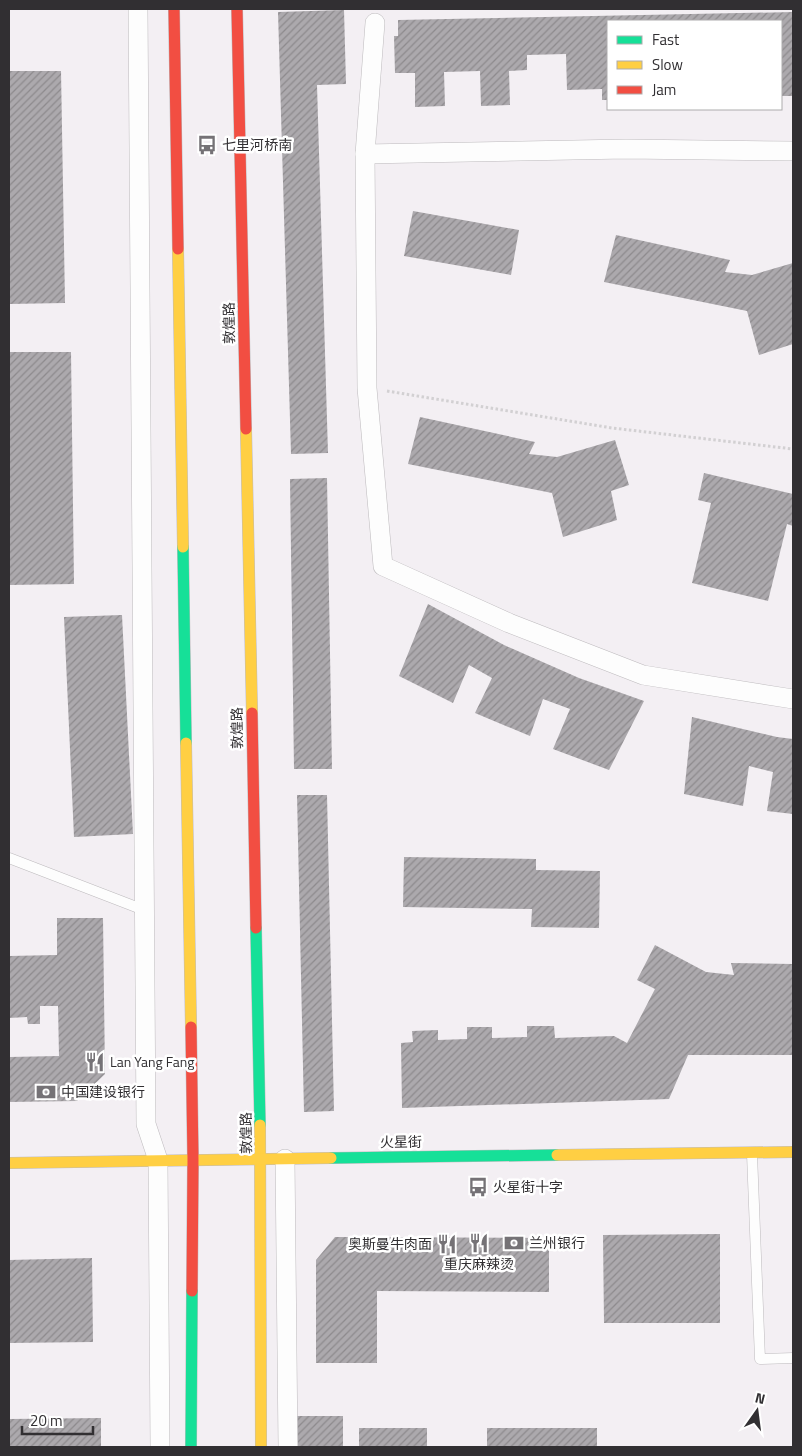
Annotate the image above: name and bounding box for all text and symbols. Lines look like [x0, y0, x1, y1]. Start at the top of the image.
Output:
legend [607, 20, 782, 110]
text: Fast [652, 28, 680, 51]
text: Slow [652, 53, 683, 76]
text: Jam [652, 78, 676, 101]
bus stop icon: 七里河桥南 [196, 134, 218, 156]
place label: 七里河桥南 [222, 134, 292, 155]
street label: 敦煌路 [218, 302, 239, 344]
street label: 敦煌路 [226, 707, 247, 749]
restaurant icon: Lan Yang Fang [84, 1051, 106, 1073]
place label: Lan Yang Fang [110, 1051, 194, 1072]
bank icon: 中国建设银行 [35, 1081, 57, 1103]
place label: 中国建设银行 [61, 1081, 145, 1102]
street label: 敦煌路 [235, 1112, 256, 1154]
street label: 火星街 [380, 1131, 422, 1152]
bus stop icon: 火星街十字 [467, 1176, 489, 1198]
place label: 火星街十字 [493, 1176, 563, 1197]
restaurant icon: 重庆麻辣烫 [468, 1232, 490, 1254]
bank icon: 兰州银行 [503, 1232, 525, 1254]
place label: 兰州银行 [529, 1232, 585, 1253]
place label: 奥斯曼牛肉面 [348, 1233, 432, 1254]
restaurant icon: 奥斯曼牛肉面 [436, 1233, 458, 1255]
place label: 重庆麻辣烫 [444, 1253, 514, 1274]
north arrow [732, 1386, 782, 1436]
text: N [753, 1387, 768, 1409]
scale bar [22, 1404, 94, 1436]
text: 20 m [30, 1409, 63, 1432]

